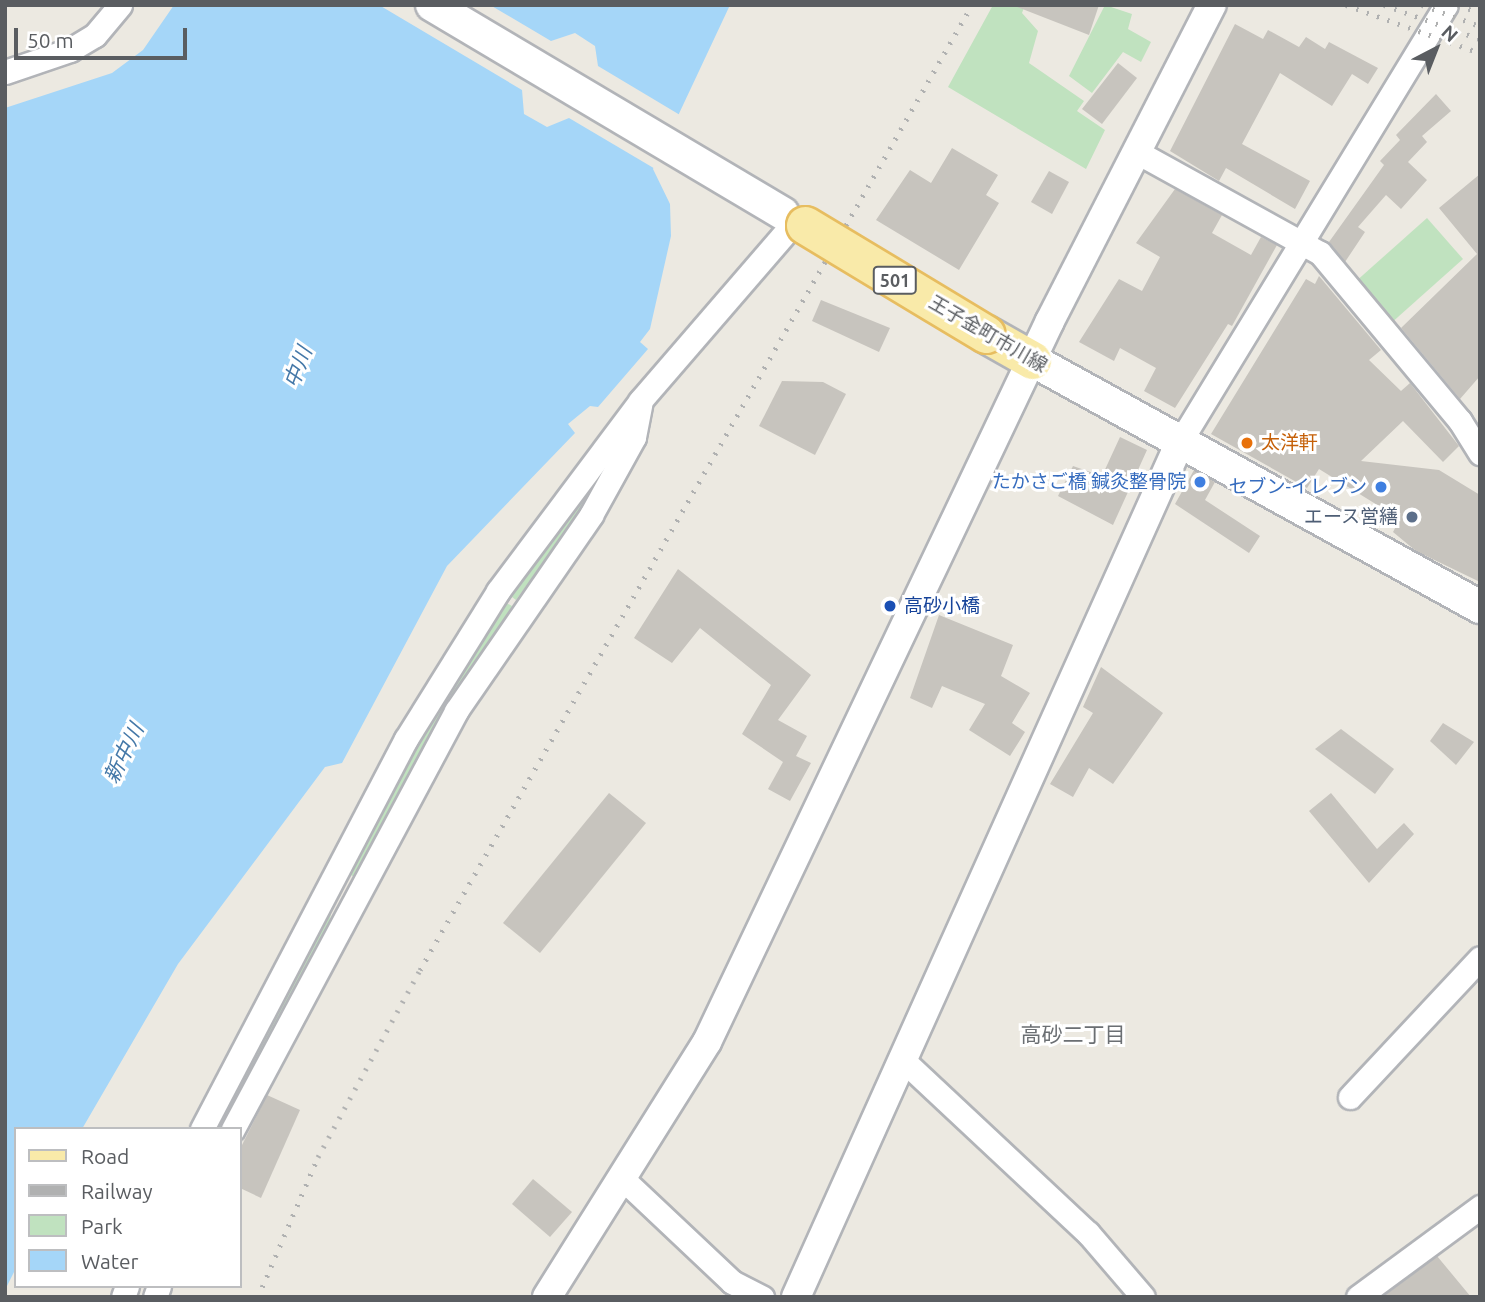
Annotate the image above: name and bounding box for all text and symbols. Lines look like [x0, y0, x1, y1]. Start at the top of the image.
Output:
scale bar [18, 14, 191, 58]
north arrow [1401, 14, 1471, 84]
text: N [1437, 20, 1463, 46]
text: 50 m [27, 28, 74, 52]
road number: 501 [872, 266, 918, 294]
street label: 王子金町市川線 [925, 291, 1051, 377]
water label: 中川 [278, 343, 316, 391]
place label: 太洋軒 [1261, 432, 1318, 454]
marker: 太洋軒 [1239, 435, 1255, 451]
place label: たかさご橋 鍼灸整骨院 [992, 471, 1186, 493]
marker: たかさご橋 鍼灸整骨院 [1192, 474, 1208, 490]
place label: セブン-イレブン [1229, 476, 1367, 498]
marker: セブン-イレブン [1373, 479, 1389, 495]
place label: エース営繕 [1303, 506, 1398, 528]
marker: エース営繕 [1404, 509, 1420, 525]
place label: 高砂小橋 [904, 595, 980, 617]
marker: 高砂小橋 [882, 598, 898, 614]
water label: 新中川 [98, 719, 148, 787]
district label: 高砂二丁目 [1021, 1021, 1125, 1047]
legend [14, 1127, 242, 1288]
text: Road [81, 1144, 129, 1168]
text: Railway [81, 1179, 153, 1203]
text: Park [81, 1214, 123, 1238]
text: Water [81, 1249, 139, 1273]

